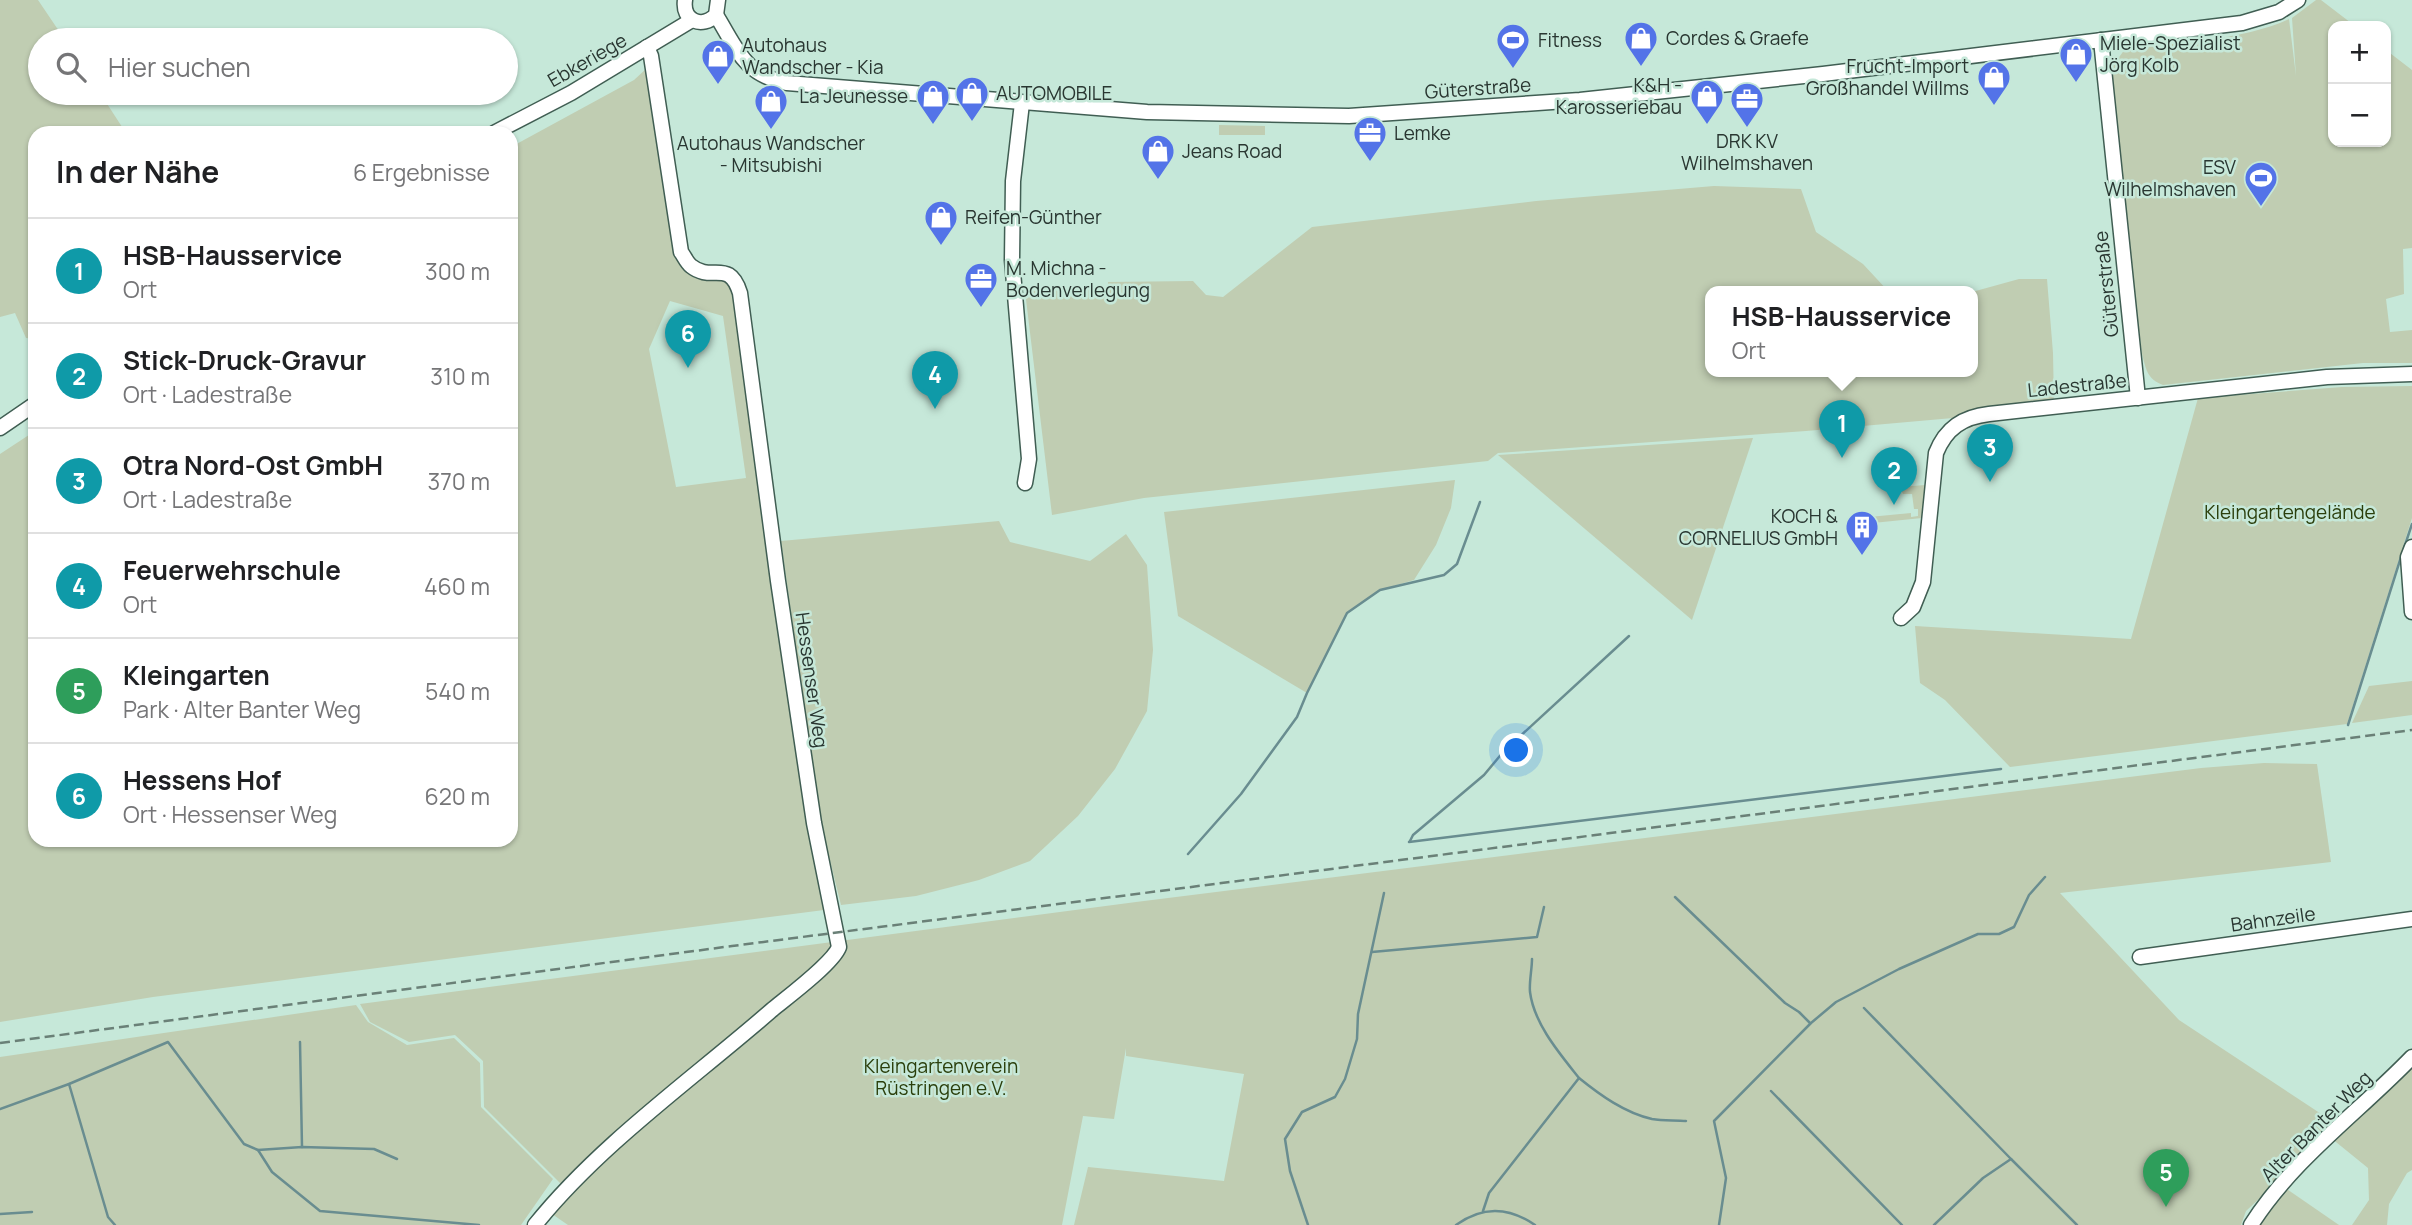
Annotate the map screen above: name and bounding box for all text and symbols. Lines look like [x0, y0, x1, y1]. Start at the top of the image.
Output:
shop icon: Cordes & Graefe [1622, 19, 1660, 68]
sports icon: Fitness [1494, 21, 1532, 70]
map controls [2328, 21, 2391, 147]
button: + [2328, 21, 2391, 84]
place label: Cordes & Graefe [1666, 25, 1809, 51]
street label: Ebkeriege [543, 27, 631, 93]
place label: Fitness [1538, 27, 1602, 53]
search box [28, 28, 518, 105]
place label: Miele-Spezialist Jörg Kolb [2100, 30, 2241, 78]
place label: Autohaus Wandscher - Kia [742, 32, 884, 80]
shop icon: Miele-Spezialist Jörg Kolb [2057, 35, 2095, 84]
shop icon: Autohaus Wandscher - Kia [699, 37, 737, 86]
icon: search [52, 48, 90, 86]
text: Hier suchen [108, 49, 251, 85]
place label: Frucht-Import Großhandel Willms [1806, 53, 1969, 101]
shop icon: Frucht-Import Großhandel Willms [1975, 58, 2013, 107]
street label: Güterstraße [1424, 71, 1532, 105]
place label: K&H - Karosseriebau [1556, 72, 1682, 120]
shop icon: AUTOMOBILE [953, 74, 991, 123]
shop icon: La Jeunesse [914, 77, 952, 126]
shop icon: K&H - Karosseriebau [1688, 77, 1726, 126]
place label: AUTOMOBILE [996, 80, 1112, 106]
office icon: DRK KV Wilhelmshaven [1728, 80, 1766, 129]
shop icon: Autohaus Wandscher - Mitsubishi [752, 82, 790, 131]
place label: La Jeunesse [799, 83, 908, 109]
button: − [2328, 84, 2391, 147]
office icon: Lemke [1351, 114, 1389, 163]
place label: Lemke [1394, 120, 1451, 146]
place label: DRK KV Wilhelmshaven [1681, 128, 1813, 176]
place label: Autohaus Wandscher - Mitsubishi [677, 130, 865, 178]
shop icon: Jeans Road [1139, 132, 1177, 181]
place label: Jeans Road [1182, 138, 1282, 164]
text: In der Nähe [56, 151, 219, 192]
place label: ESV Wilhelmshaven [2104, 154, 2237, 202]
text: 6 Ergebnisse [353, 156, 490, 188]
sports icon: ESV Wilhelmshaven [2242, 159, 2280, 208]
shop icon: Reifen-Günther [922, 198, 960, 247]
place label: Reifen-Günther [965, 204, 1102, 230]
street label: Güterstraße [2088, 230, 2124, 338]
text: HSB-Hausservice [123, 237, 342, 273]
text: 1 [74, 255, 84, 287]
text: 300 m [425, 255, 490, 287]
place label: M. Michna - Bodenverlegung [1006, 255, 1150, 303]
office icon: M. Michna - Bodenverlegung [962, 260, 1000, 309]
text: Ort [123, 273, 157, 305]
popup [1705, 286, 1978, 377]
text: HSB-Hausservice [1732, 298, 1951, 334]
pin: 6 [665, 310, 711, 368]
text: Ort [1732, 334, 1766, 366]
text: Stick-Druck-Gravur [123, 342, 366, 378]
pin: 4 [912, 351, 958, 409]
text: 2 [72, 360, 86, 392]
text: 310 m [430, 360, 490, 392]
street label: Ladestraße [2026, 367, 2128, 403]
text: Ort · Ladestraße [123, 378, 292, 410]
pin: 1 [1819, 400, 1865, 458]
pin: 3 [1967, 424, 2013, 482]
text: Otra Nord-Ost GmbH [123, 447, 383, 483]
pin: 2 [1871, 447, 1917, 505]
text: 3 [72, 465, 86, 497]
text: 370 m [428, 465, 490, 497]
text: Ort · Ladestraße [123, 483, 292, 515]
park label: Kleingartengelände [2204, 499, 2376, 525]
place label: KOCH & CORNELIUS GmbH [1679, 503, 1839, 551]
building icon: KOCH & CORNELIUS GmbH [1843, 508, 1881, 557]
text: Feuerwehrschule [123, 552, 341, 588]
text: 4 [72, 570, 86, 602]
text: 460 m [424, 570, 490, 602]
text: Ort [123, 588, 157, 620]
street label: Hessenser Weg [790, 610, 834, 750]
text: Kleingarten [123, 657, 270, 693]
text: 5 [72, 675, 86, 707]
text: 540 m [425, 675, 490, 707]
text: Park · Alter Banter Weg [123, 693, 361, 725]
your location [1499, 733, 1533, 767]
text: Hessens Hof [123, 762, 281, 798]
text: 6 [72, 780, 86, 812]
text: 620 m [424, 780, 490, 812]
text: Ort · Hessenser Weg [123, 798, 337, 830]
street label: Bahnzeile [2229, 900, 2317, 938]
park label: Kleingartenverein Rüstringen e.V. [864, 1053, 1018, 1101]
street label: Alter Banter Weg [2255, 1065, 2377, 1187]
pin: 5 [2143, 1149, 2189, 1207]

